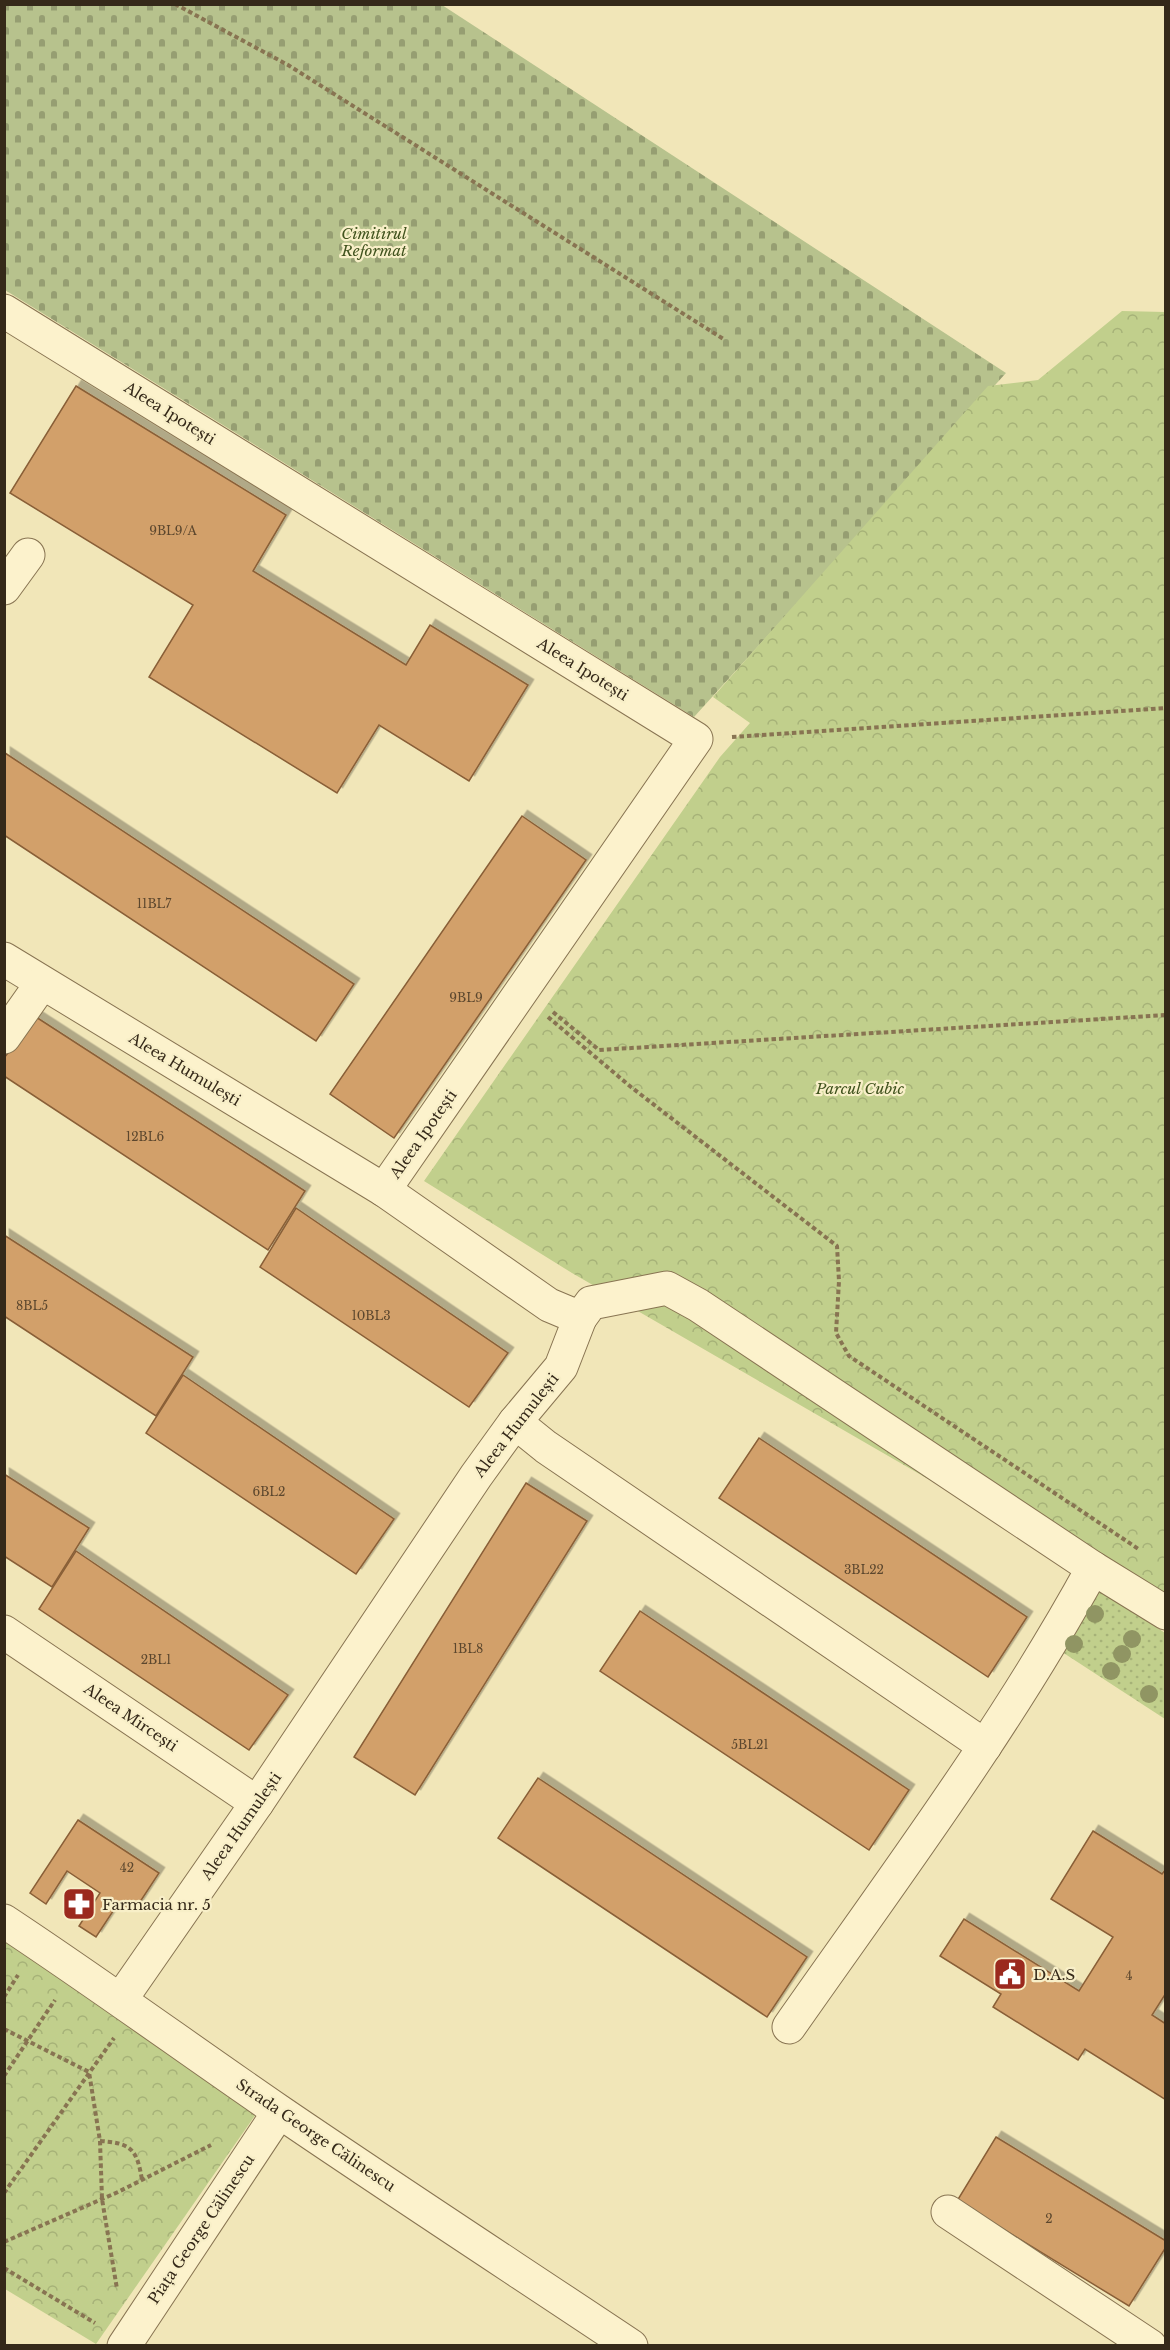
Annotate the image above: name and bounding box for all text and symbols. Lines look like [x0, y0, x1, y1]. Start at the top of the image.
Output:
park label: Cimitirul Reformat [341, 224, 407, 260]
street label: Aleea Ipotești [120, 377, 219, 449]
house number: 9BL9/A [149, 523, 198, 538]
street label: Aleea Ipotești [533, 633, 632, 705]
house number: 11BL7 [137, 896, 172, 911]
house number: 9BL9 [449, 990, 483, 1005]
street label: Aleea Humulești [125, 1028, 244, 1110]
park label: Parcul Cubic [815, 1079, 905, 1098]
street label: Aleea Ipotești [385, 1086, 461, 1183]
house number: 12BL6 [126, 1129, 164, 1144]
house number: 8BL5 [16, 1298, 48, 1313]
house number: 10BL3 [351, 1308, 391, 1323]
street label: Aleea Humulești [469, 1369, 563, 1482]
house number: 6BL2 [253, 1484, 285, 1499]
house number: 3BL22 [844, 1562, 884, 1577]
house number: 1BL8 [453, 1641, 483, 1656]
house number: 2BL1 [141, 1652, 171, 1667]
street label: Aleea Mircești [80, 1678, 181, 1755]
house number: 5BL21 [731, 1737, 769, 1752]
street label: Aleea Humulești [196, 1769, 285, 1884]
house number: 42 [120, 1860, 134, 1875]
pharmacy icon: Farmacia nr. 5 [61, 1886, 97, 1922]
place label: Farmacia nr. 5 [102, 1895, 211, 1914]
public building icon: D.A.S [992, 1956, 1028, 1992]
place label: D.A.S [1033, 1965, 1075, 1984]
house number: 4 [1125, 1968, 1133, 1983]
street label: Strada George Călinescu [233, 2075, 399, 2195]
street label: Piața George Călinescu [144, 2151, 258, 2307]
house number: 2 [1045, 2211, 1053, 2226]

